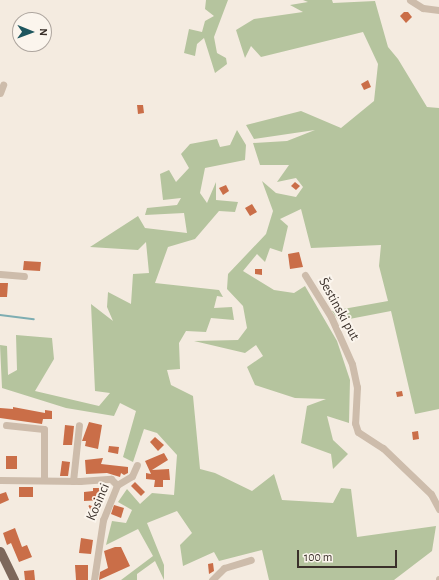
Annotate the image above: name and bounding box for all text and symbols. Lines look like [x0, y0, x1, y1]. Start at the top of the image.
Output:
north arrow [12, 12, 52, 52]
text: N [38, 28, 49, 36]
street label: Šestinski put [315, 275, 363, 343]
street label: Kosinci [83, 481, 113, 523]
scale bar [299, 542, 399, 568]
text: 100 m [304, 551, 332, 563]

